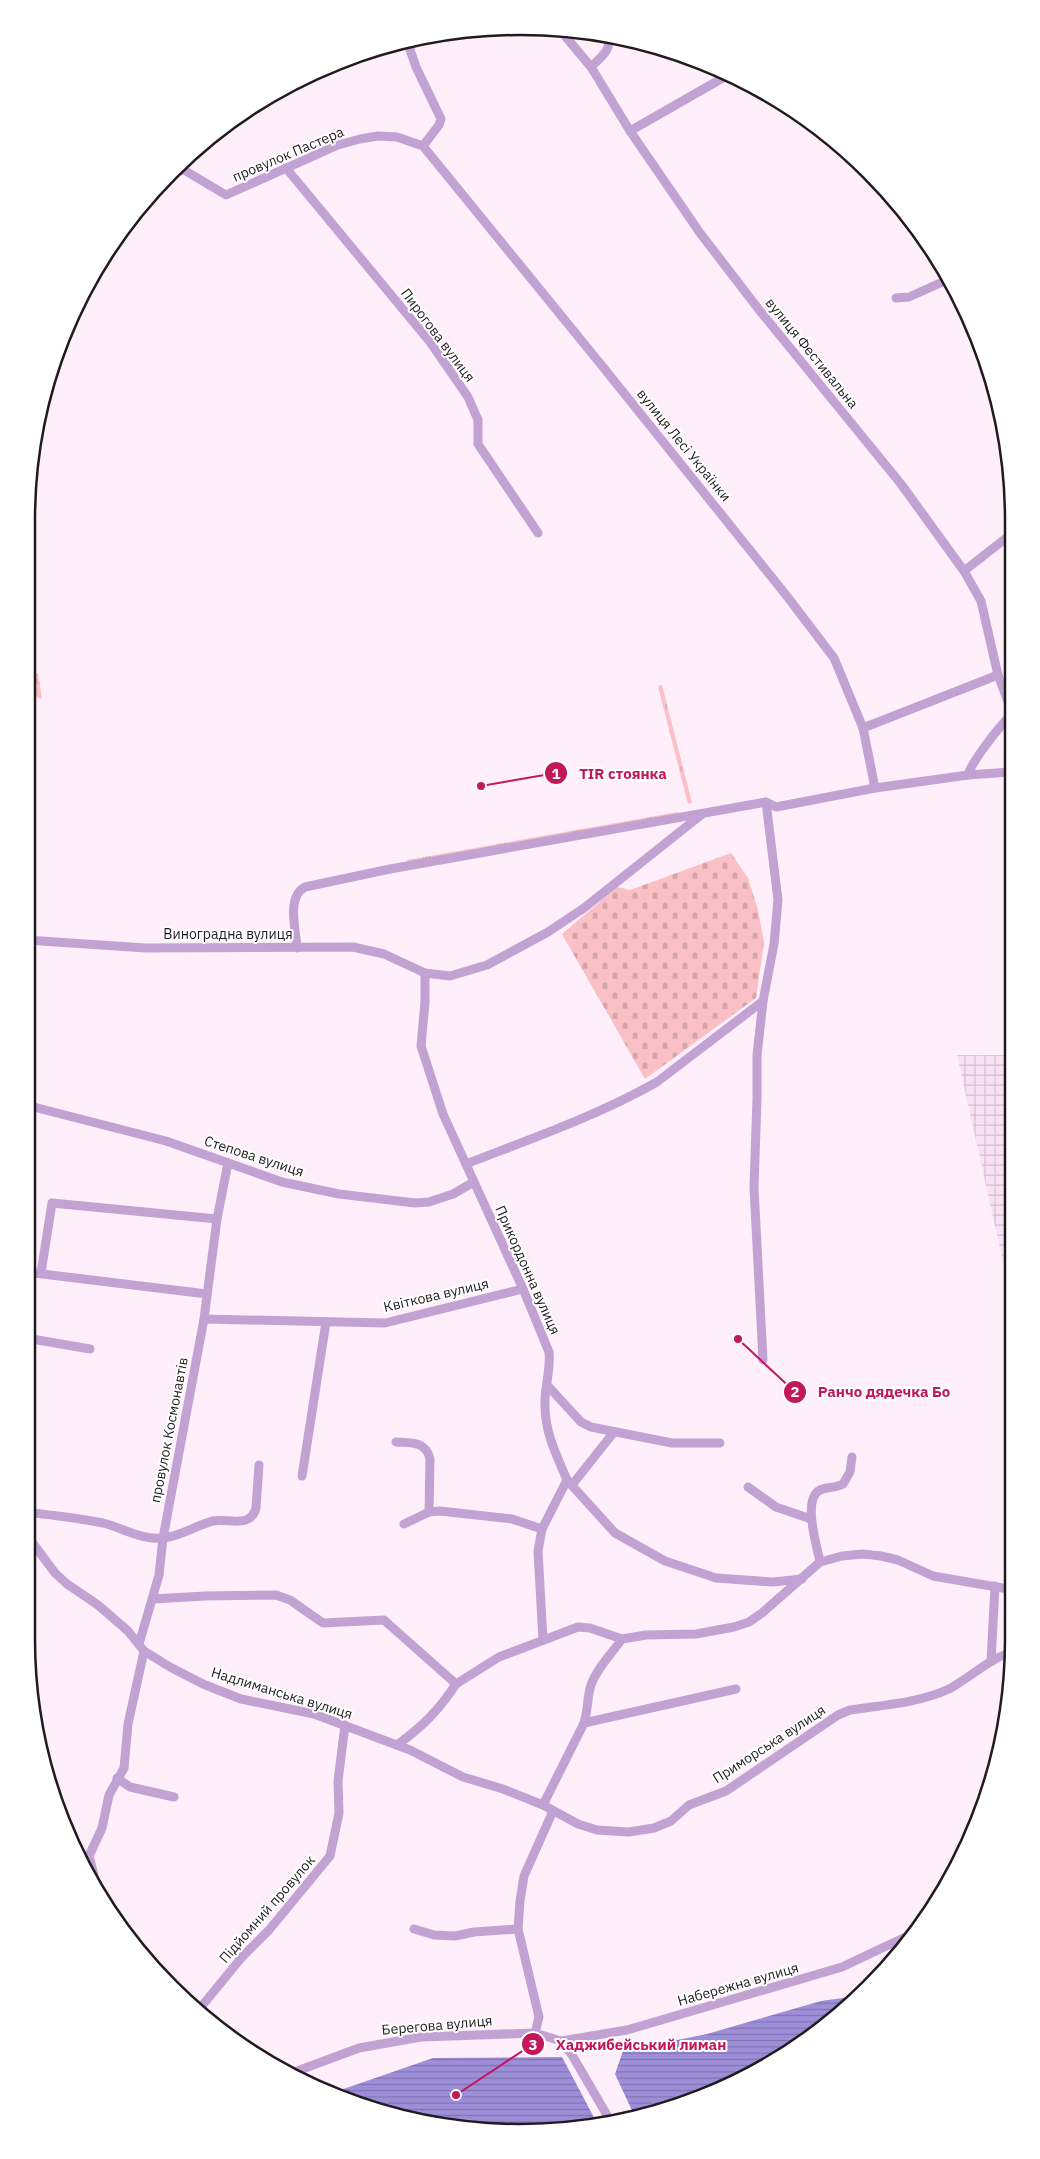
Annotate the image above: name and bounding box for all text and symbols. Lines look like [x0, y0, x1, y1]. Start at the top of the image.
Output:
street label: провулок Пастера [230, 122, 347, 186]
street label: Пирогова вулиця [397, 285, 479, 385]
street label: вулиця Фестивальна [762, 294, 863, 412]
street label: вулиця Лесі Українки [633, 385, 735, 505]
callout: TIR стоянка [544, 758, 676, 788]
text: 1 [551, 764, 561, 783]
text: TIR стоянка [579, 764, 667, 783]
street label: Виноградна вулиця [163, 925, 293, 943]
street label: Степова вулиця [202, 1131, 306, 1181]
street label: Прикордонна вулиця [491, 1203, 565, 1337]
street label: Квіткова вулиця [382, 1274, 490, 1316]
street label: провулок Космонавтів [146, 1356, 192, 1504]
callout: Ранчо дядечка Бо [783, 1377, 960, 1407]
text: 2 [790, 1382, 800, 1401]
text: Ранчо дядечка Бо [818, 1382, 950, 1401]
street label: Надлиманська вулиця [209, 1663, 355, 1723]
street label: Приморська вулиця [709, 1701, 829, 1787]
street label: Підйомний провулок [215, 1851, 319, 1967]
street label: Набережна вулиця [675, 1958, 801, 2010]
street label: Берегова вулиця [381, 2011, 493, 2039]
callout: Хаджибейський лиман [520, 2029, 736, 2059]
text: 3 [528, 2035, 538, 2054]
text: Хаджибейський лиман [556, 2035, 726, 2054]

